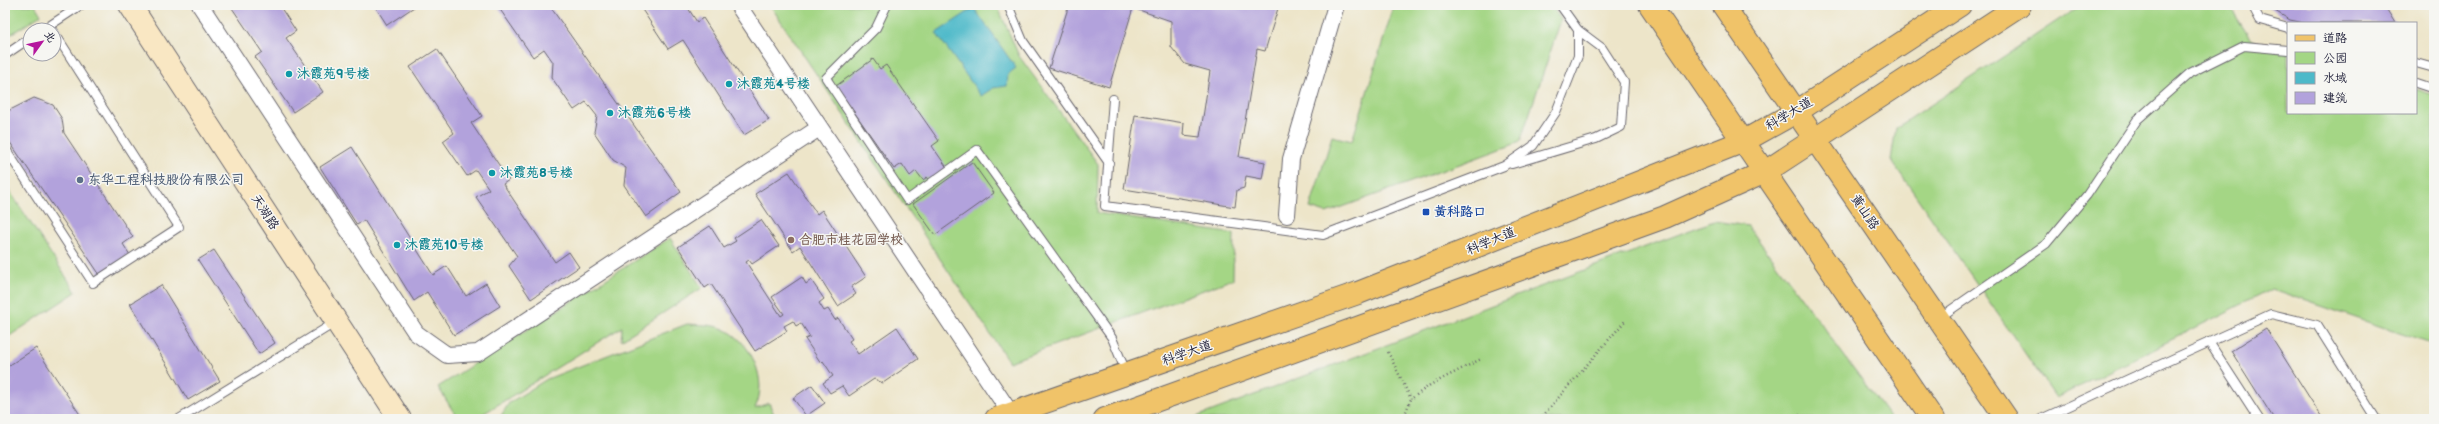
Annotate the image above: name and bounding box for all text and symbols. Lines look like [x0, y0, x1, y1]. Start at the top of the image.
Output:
north arrow [22, 22, 62, 62]
legend [2287, 22, 2417, 114]
text: 北 [42, 29, 58, 45]
text: 道路 [2323, 31, 2347, 46]
text: 公园 [2323, 51, 2347, 66]
place label: 沐霞苑9号楼 [297, 66, 370, 82]
marker: 沐霞苑9号楼 [284, 69, 294, 79]
text: 水域 [2323, 71, 2347, 86]
place label: 沐霞苑4号楼 [737, 76, 810, 92]
marker: 沐霞苑4号楼 [724, 79, 734, 89]
text: 建筑 [2323, 91, 2347, 106]
street label: 科学大道 [1763, 94, 1815, 134]
place label: 沐霞苑6号楼 [618, 105, 691, 121]
marker: 沐霞苑6号楼 [605, 108, 615, 118]
place label: 沐霞苑8号楼 [500, 165, 573, 181]
marker: 沐霞苑8号楼 [487, 168, 497, 178]
place label: 东华工程科技股份有限公司 [88, 172, 244, 188]
marker: 东华工程科技股份有限公司 [75, 175, 85, 185]
street label: 天湖路 [248, 191, 282, 233]
street label: 黄山路 [1847, 191, 1883, 233]
place label: 黄科路口 [1434, 204, 1486, 220]
marker: 黄科路口 [1421, 207, 1431, 217]
street label: 科学大道 [1464, 224, 1518, 258]
place label: 合肥市桂花园学校 [799, 232, 903, 248]
marker: 合肥市桂花园学校 [786, 235, 796, 245]
place label: 沐霞苑10号楼 [405, 237, 484, 253]
marker: 沐霞苑10号楼 [392, 240, 402, 250]
street label: 科学大道 [1160, 337, 1214, 369]

